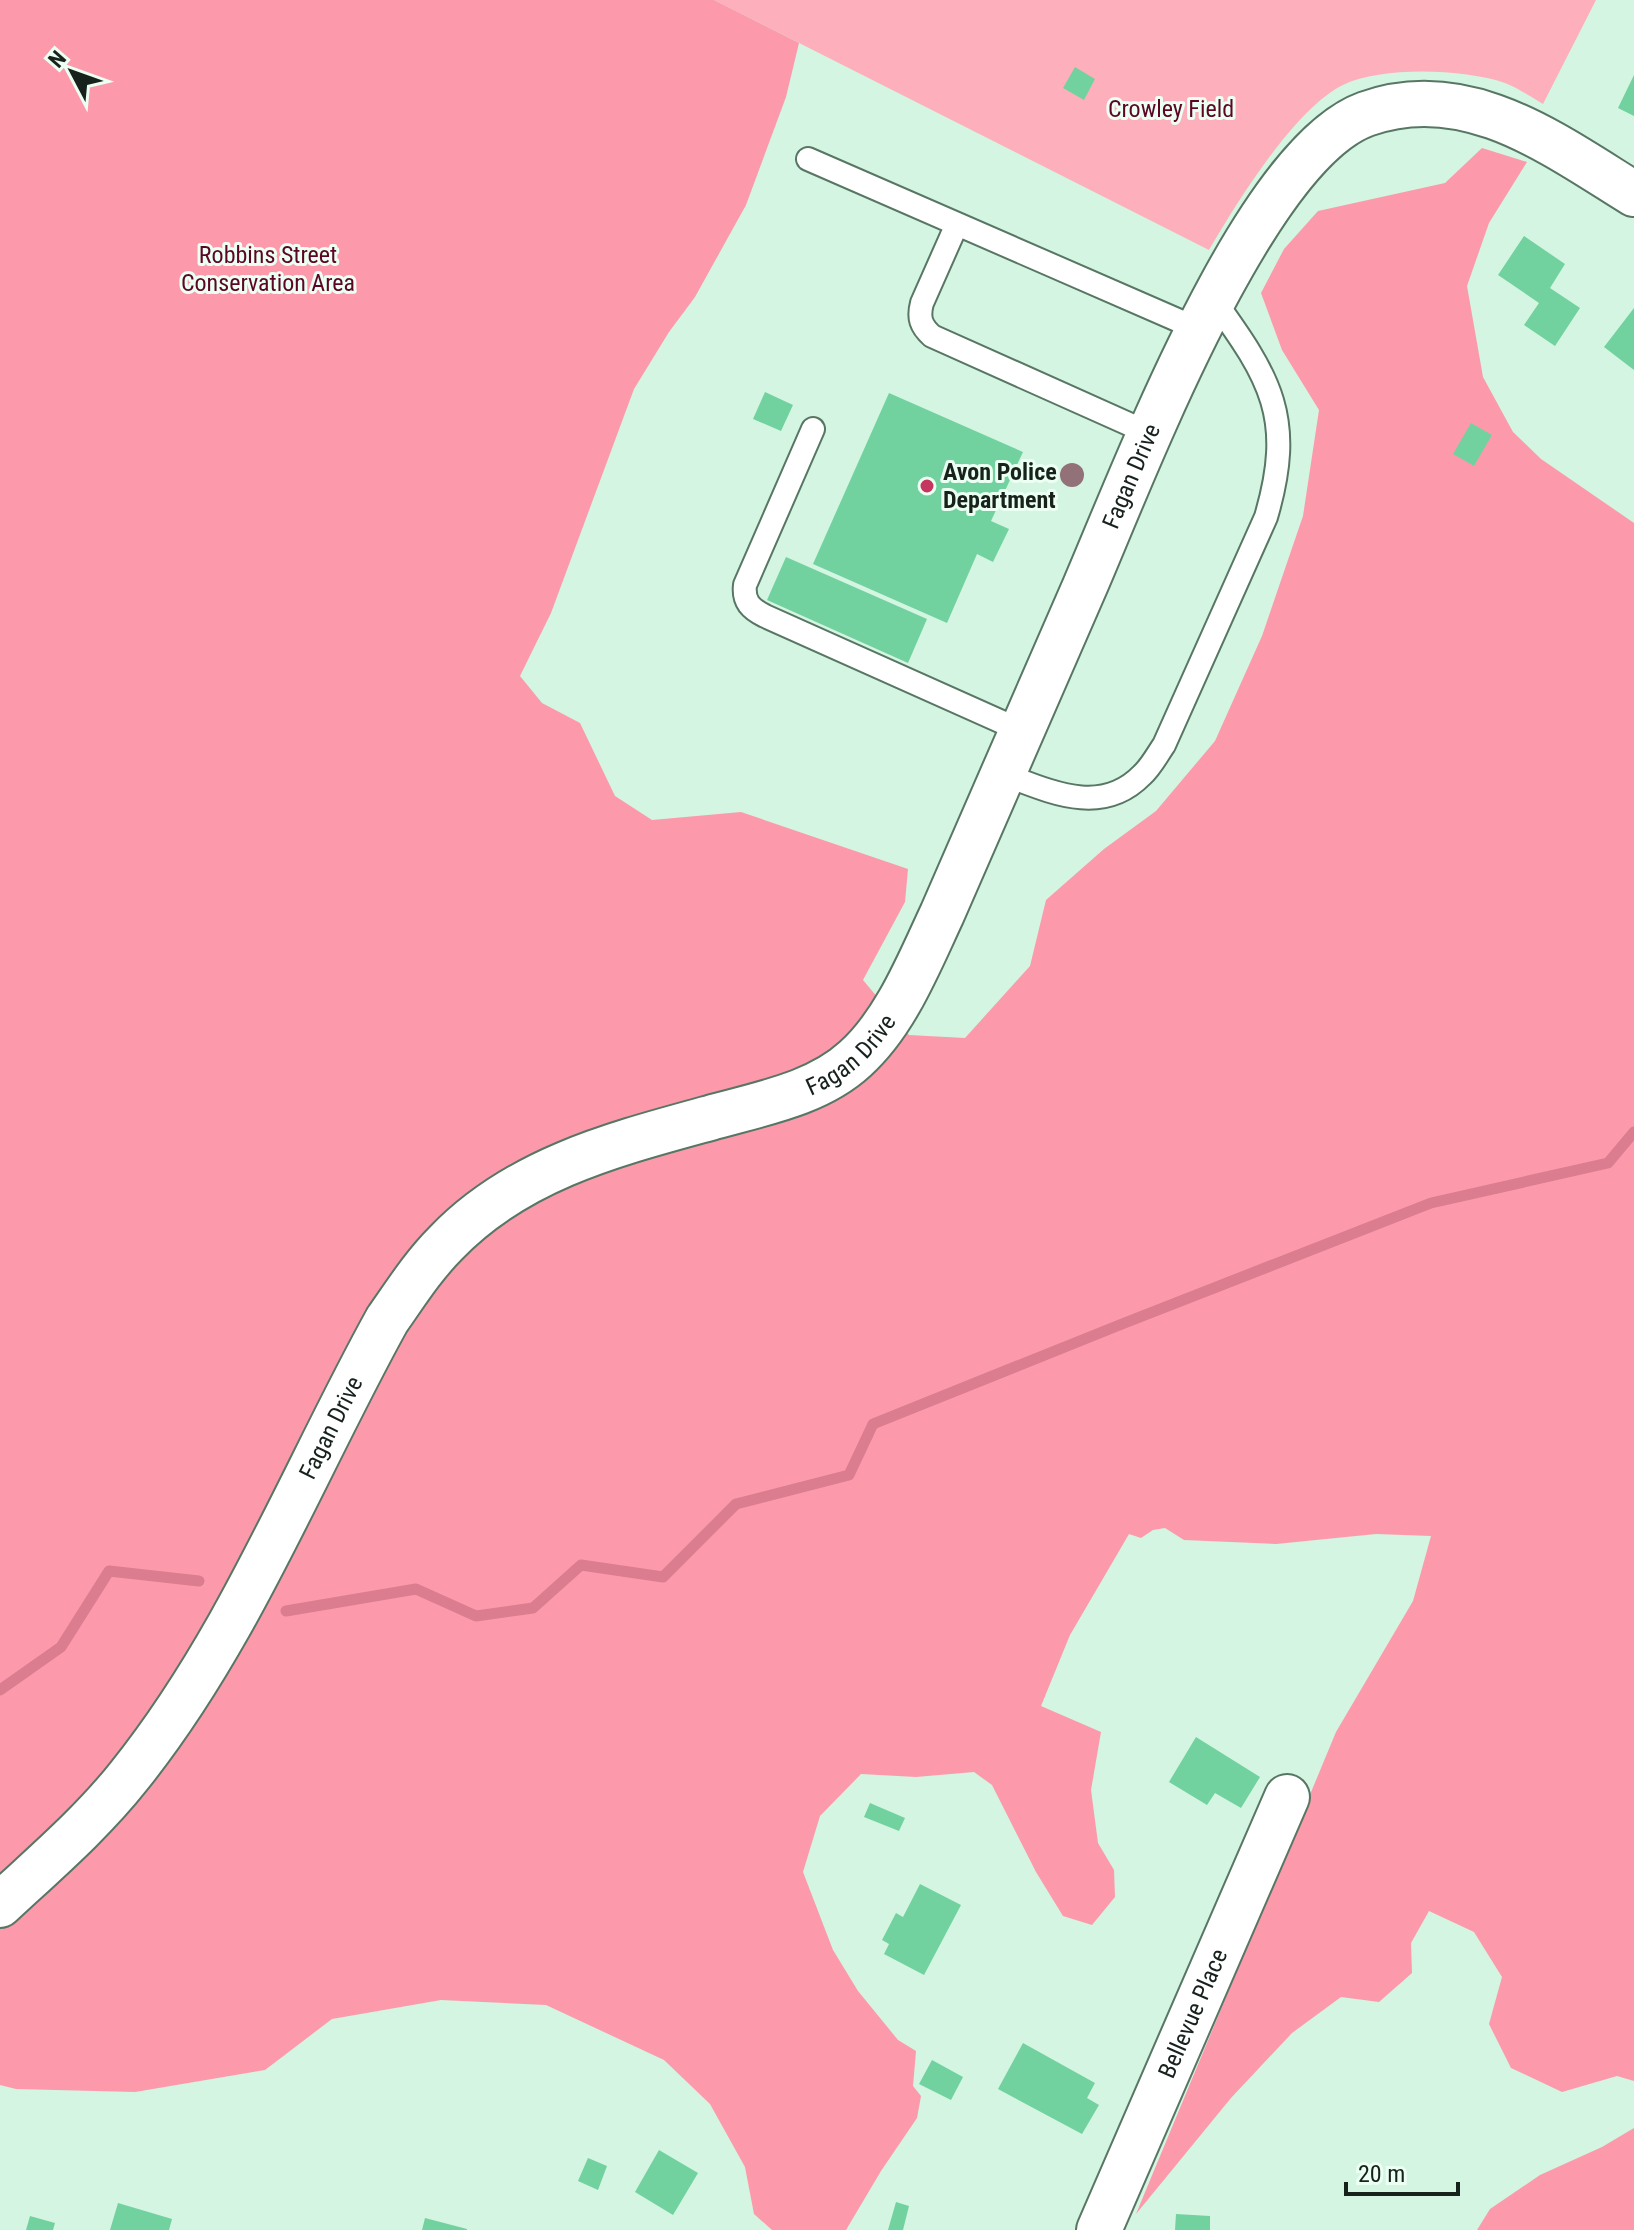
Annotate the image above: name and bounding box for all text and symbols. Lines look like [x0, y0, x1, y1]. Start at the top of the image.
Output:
north arrow [32, 32, 112, 112]
text: N [43, 46, 71, 72]
park label: Crowley Field [1108, 95, 1234, 123]
park label: Robbins Street Conservation Area [181, 241, 355, 297]
street label: Fagan Drive [1097, 420, 1166, 533]
place label: Avon Police Department [943, 458, 1057, 514]
marker: Avon Police Department [918, 477, 936, 495]
street label: Fagan Drive [802, 1009, 902, 1101]
street label: Fagan Drive [294, 1372, 368, 1484]
street label: Bellevue Place [1153, 1945, 1233, 2082]
scale bar [1346, 2146, 1458, 2196]
text: 20 m [1358, 2160, 1405, 2188]

